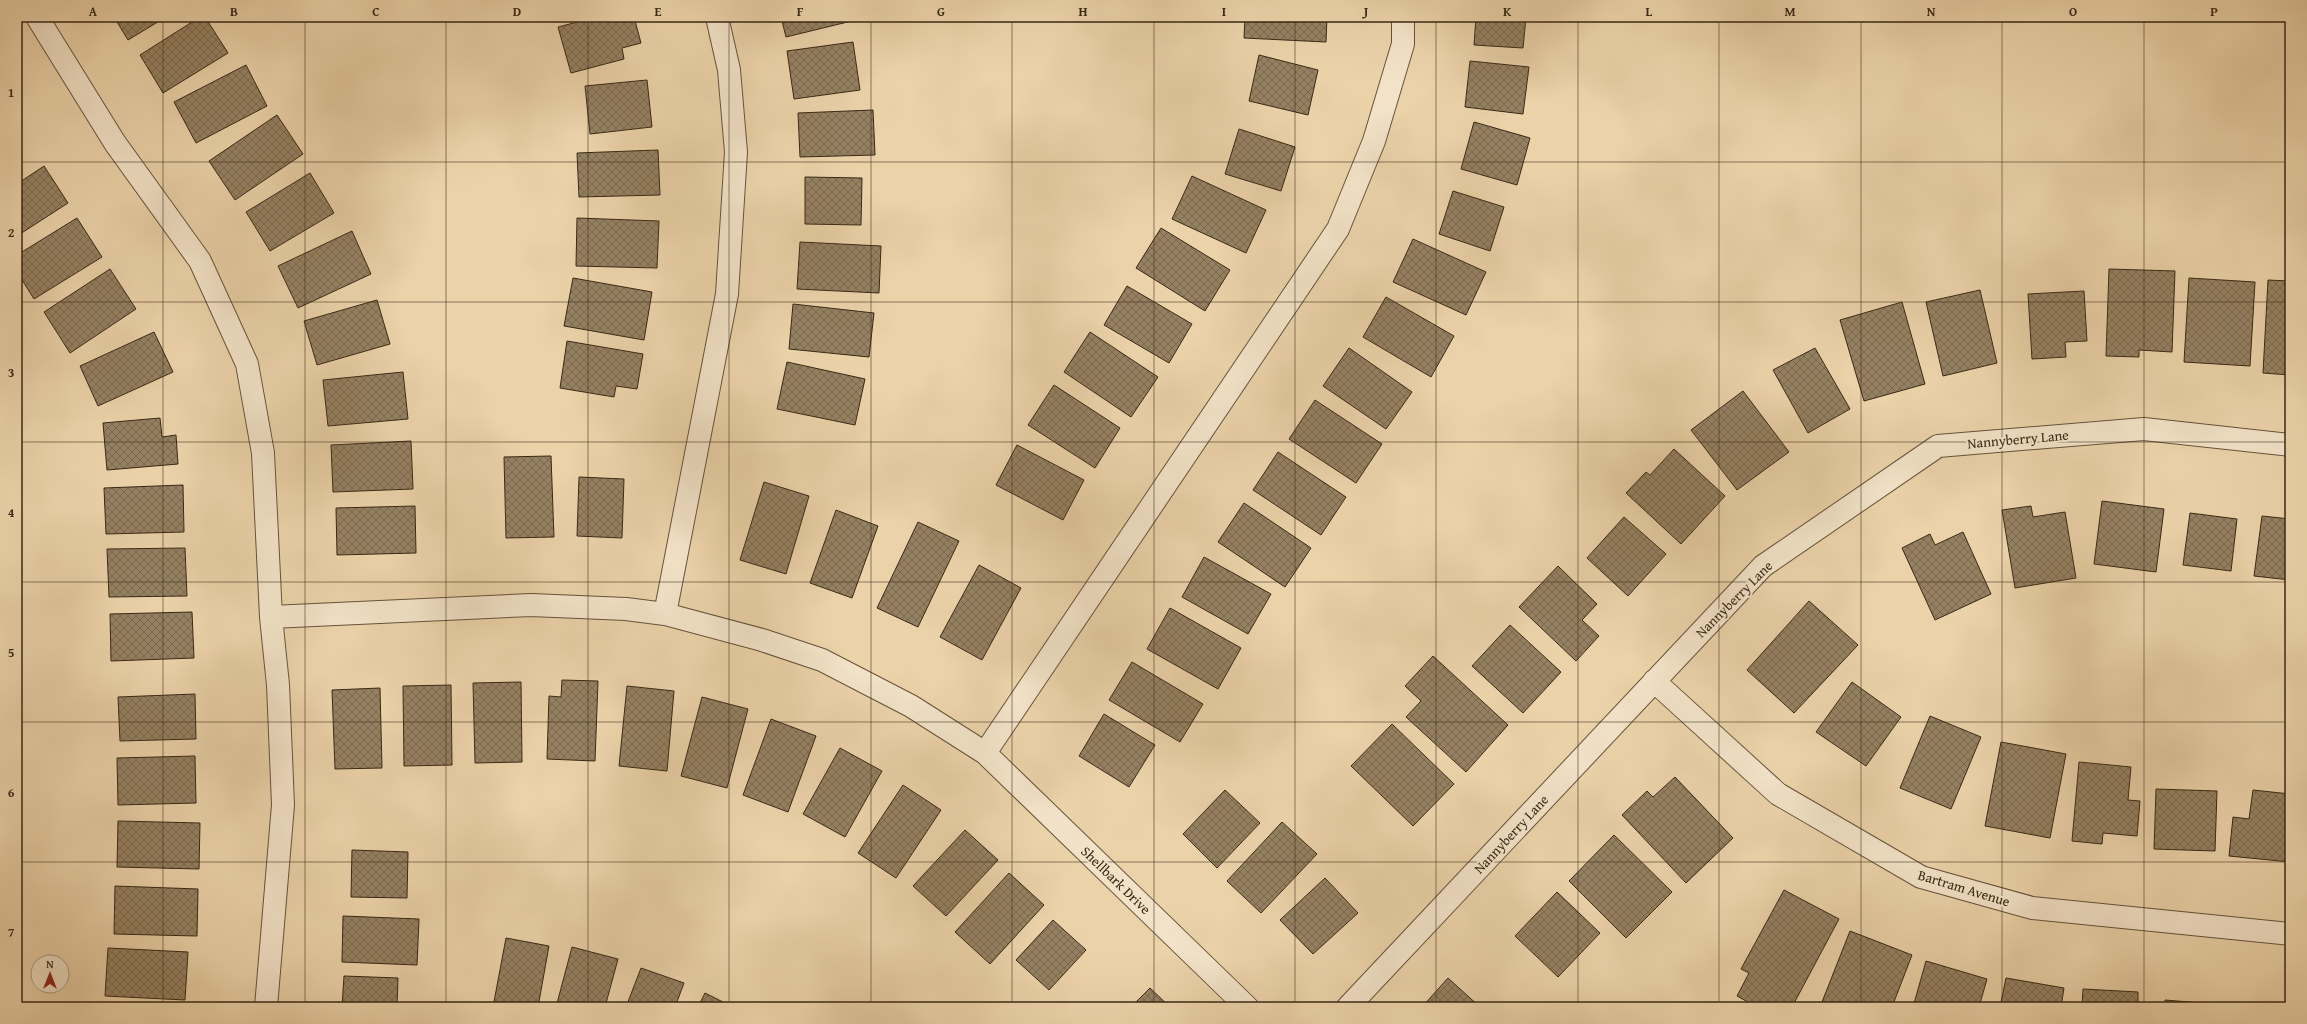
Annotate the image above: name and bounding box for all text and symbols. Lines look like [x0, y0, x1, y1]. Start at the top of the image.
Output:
text: A [89, 2, 98, 21]
text: B [230, 2, 238, 21]
text: C [372, 2, 380, 21]
text: D [513, 2, 521, 21]
text: E [655, 2, 662, 21]
text: F [797, 2, 804, 21]
text: G [937, 2, 945, 21]
text: H [1078, 2, 1088, 21]
text: I [1222, 2, 1226, 21]
text: J [1362, 2, 1369, 21]
text: K [1503, 2, 1512, 21]
text: L [1646, 2, 1653, 21]
text: M [1784, 2, 1796, 21]
text: N [1927, 2, 1936, 21]
text: O [2069, 2, 2077, 21]
text: P [2210, 2, 2218, 21]
text: 1 [8, 83, 14, 102]
text: 2 [8, 223, 15, 242]
text: 3 [8, 363, 14, 382]
street label: Nannyberry Lane [1966, 425, 2070, 453]
text: 4 [8, 503, 15, 522]
street label: Nannyberry Lane [1691, 556, 1777, 642]
text: 5 [8, 643, 15, 662]
text: 6 [8, 783, 15, 802]
street label: Nannyberry Lane [1469, 790, 1553, 878]
street label: Shellbark Drive [1077, 841, 1156, 919]
street label: Bartram Avenue [1916, 865, 2013, 912]
text: 7 [8, 923, 15, 942]
north arrow [30, 954, 70, 994]
text: N [46, 956, 54, 972]

